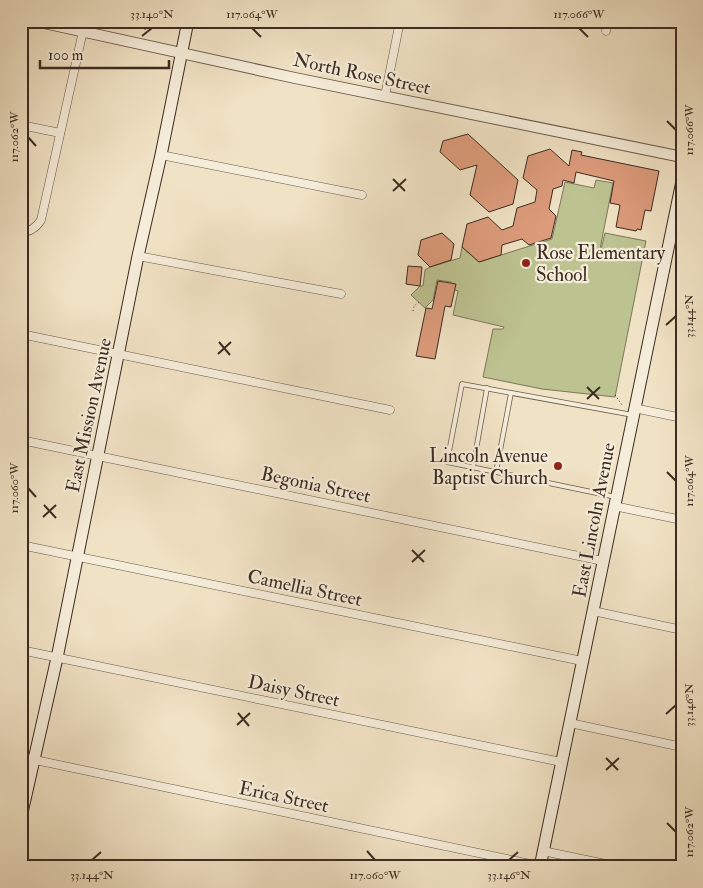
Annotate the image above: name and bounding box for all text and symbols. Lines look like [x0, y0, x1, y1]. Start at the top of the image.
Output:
text: 33.140°N [130, 7, 174, 22]
text: 117.064°W [226, 7, 278, 22]
text: 117.066°W [554, 7, 605, 22]
scale bar [40, 38, 169, 70]
text: 100 m [48, 46, 84, 65]
street label: North Rose Street [291, 48, 433, 100]
text: 117.066°W [682, 104, 697, 155]
text: 117.062°W [7, 111, 22, 162]
place label: Rose Elementary School [536, 241, 666, 287]
marker: Rose Elementary School [520, 257, 532, 269]
text: 33.144°N [682, 294, 697, 338]
street label: East Mission Avenue [61, 336, 117, 495]
street label: East Lincoln Avenue [567, 441, 621, 600]
place label: Lincoln Avenue Baptist Church [429, 444, 548, 491]
text: 117.064°W [682, 455, 697, 507]
marker: Lincoln Avenue Baptist Church [552, 460, 564, 472]
text: 117.060°W [7, 462, 22, 513]
street label: Begonia Street [259, 462, 373, 508]
street label: Camellia Street [245, 564, 364, 612]
street label: Daisy Street [246, 670, 342, 712]
text: 33.146°N [682, 683, 697, 727]
street label: Erica Street [237, 776, 331, 818]
text: 117.062°W [682, 806, 697, 857]
text: 33.144°N [70, 868, 114, 883]
text: 117.060°W [350, 868, 401, 883]
text: 33.146°N [487, 868, 531, 883]

